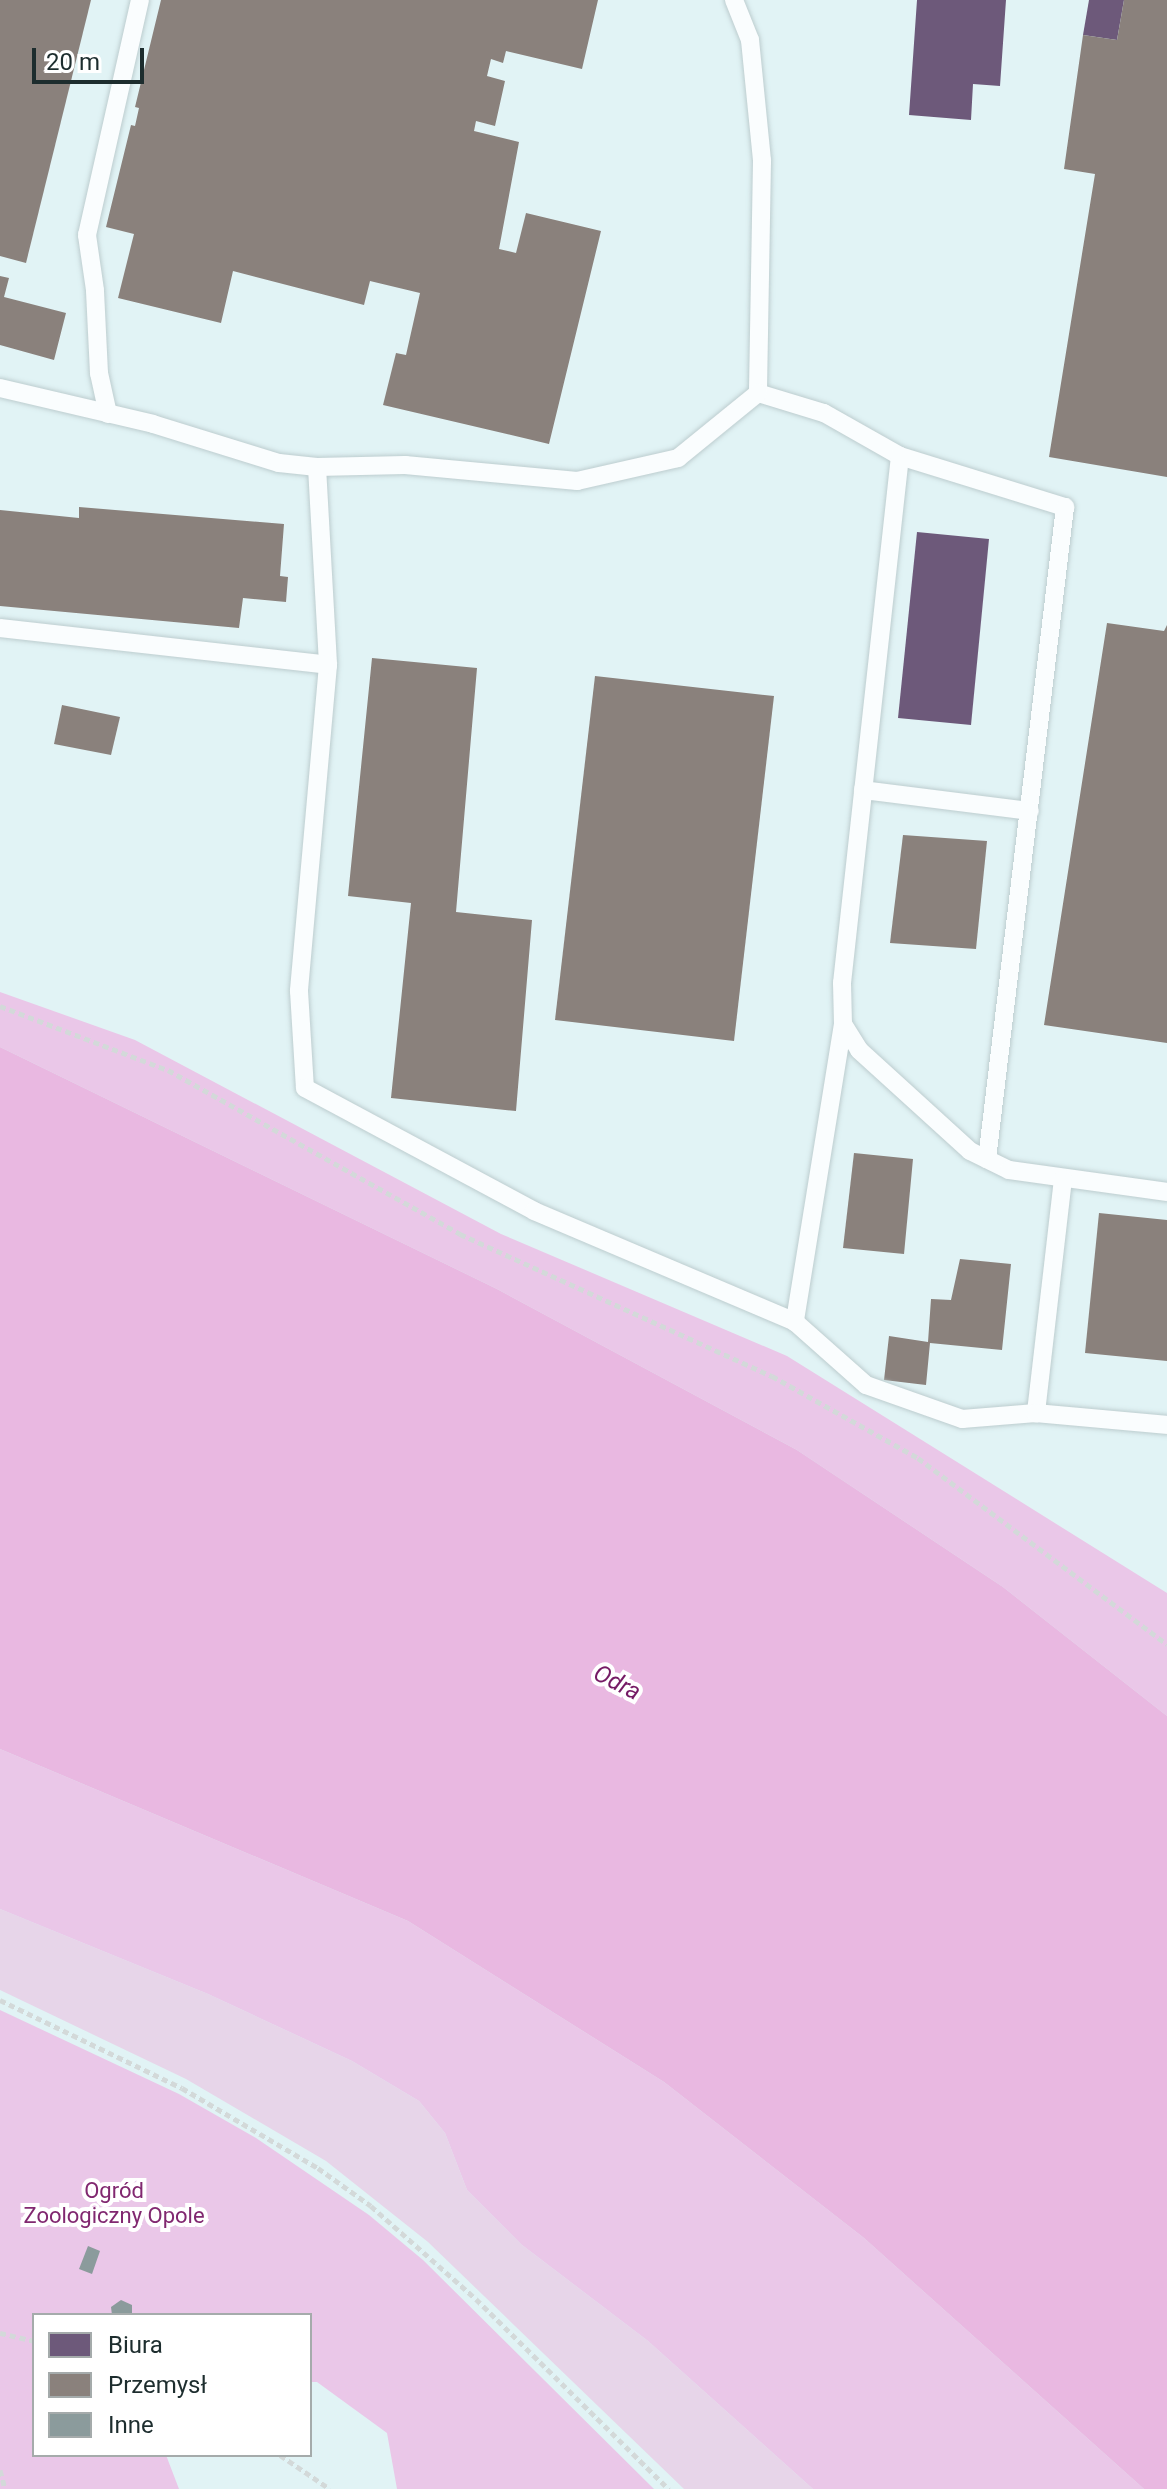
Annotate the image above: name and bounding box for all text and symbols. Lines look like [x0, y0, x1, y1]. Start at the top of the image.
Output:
scale bar [36, 32, 148, 82]
text: 20 m [46, 48, 100, 76]
water label: Odra [589, 1659, 645, 1707]
park label: Ogród Zoologiczny Opole [23, 2177, 205, 2228]
legend [32, 2313, 312, 2457]
text: Biura [108, 2331, 163, 2359]
text: Przemysł [108, 2371, 207, 2399]
text: Inne [108, 2411, 154, 2439]

